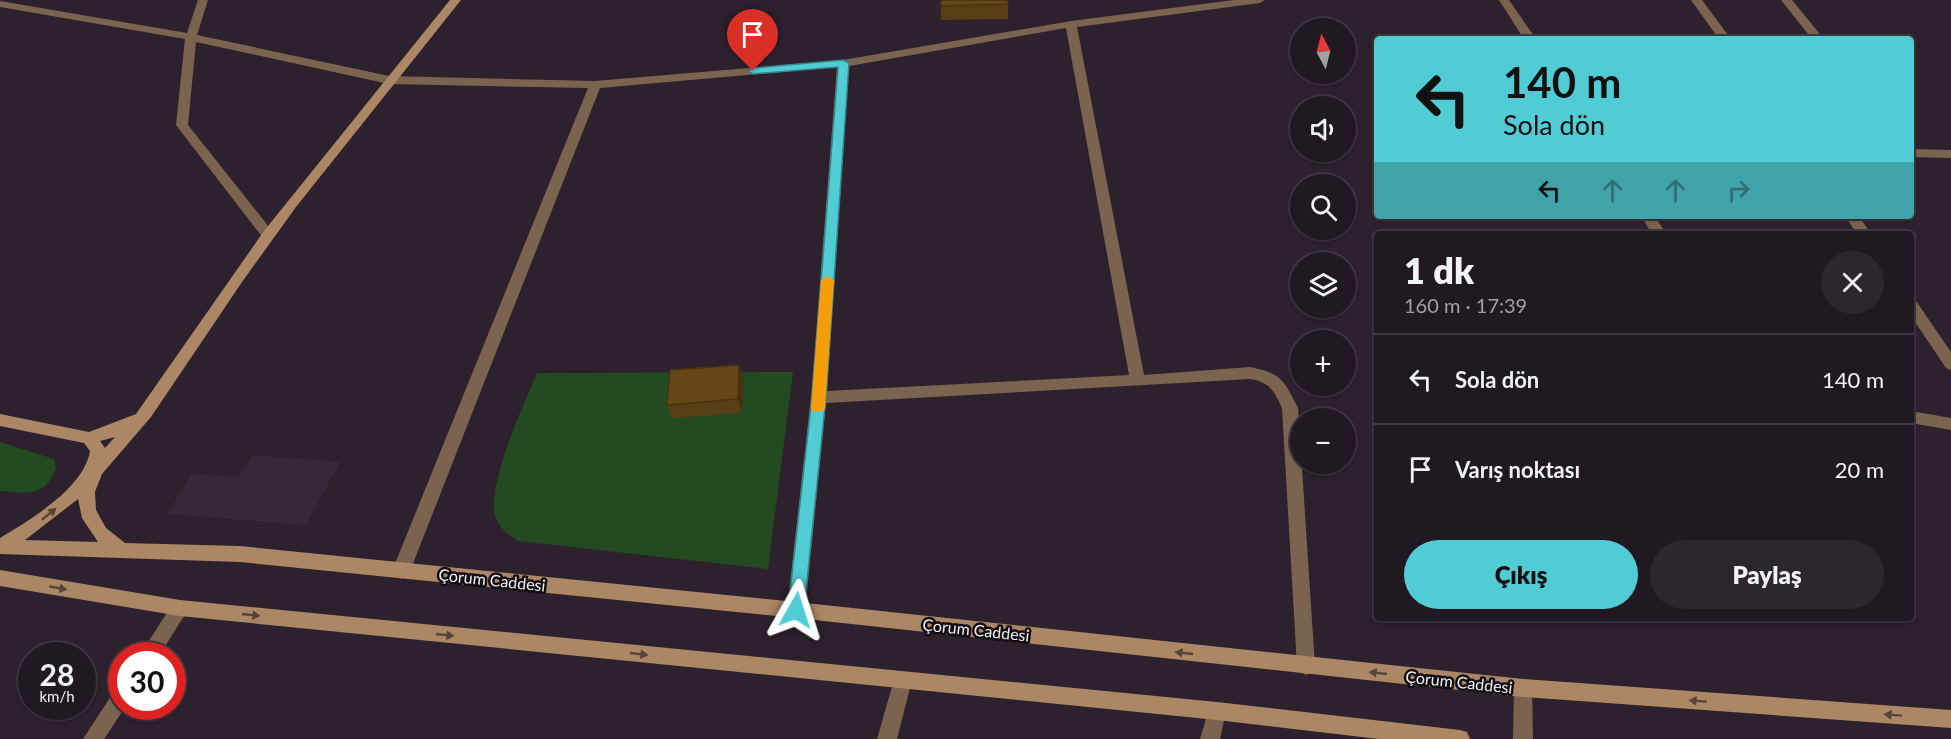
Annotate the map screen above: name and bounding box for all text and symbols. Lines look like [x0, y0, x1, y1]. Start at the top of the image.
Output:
pin [727, 9, 778, 71]
icon: arrive [736, 18, 769, 51]
north arrow [1290, 18, 1356, 84]
map controls [1290, 18, 1356, 474]
text: 140 m [1503, 57, 1621, 107]
icon: left [1404, 60, 1482, 138]
button: sound [1290, 96, 1356, 162]
text: Sola dön [1503, 108, 1605, 141]
button: search [1290, 174, 1356, 240]
icon: left [1533, 174, 1566, 207]
icon: ahead [1596, 174, 1629, 207]
icon: ahead [1659, 174, 1692, 207]
icon: right [1722, 174, 1755, 207]
text: 1 dk [1404, 248, 1474, 292]
button: close [1821, 251, 1884, 314]
button: layers [1290, 252, 1356, 318]
text: 160 m · 17:39 [1404, 293, 1527, 317]
button: + [1290, 330, 1356, 396]
icon: left [1404, 363, 1437, 396]
text: Sola dön [1455, 366, 1539, 393]
text: 140 m [1822, 366, 1884, 393]
button: − [1290, 408, 1356, 474]
icon: arrive [1404, 453, 1437, 486]
text: Varış noktası [1455, 456, 1580, 483]
text: 20 m [1835, 456, 1884, 483]
one-way arrow [41, 509, 56, 521]
button: Çıkış [1404, 540, 1638, 609]
button: Paylaş [1650, 540, 1884, 609]
street label: Çorum Caddesi [438, 564, 546, 595]
position arrow [764, 578, 828, 642]
one-way arrow [48, 584, 67, 593]
one-way arrow [241, 610, 260, 620]
street label: Çorum Caddesi [922, 614, 1030, 645]
one-way arrow [435, 630, 454, 640]
speed limit sign: 30 [108, 642, 186, 720]
one-way arrow [1175, 648, 1194, 658]
one-way arrow [629, 649, 648, 659]
text: 28 [40, 656, 74, 692]
street label: Çorum Caddesi [1405, 666, 1513, 697]
one-way arrow [1369, 668, 1388, 678]
text: km/h [39, 687, 75, 705]
one-way arrow [1689, 696, 1708, 706]
one-way arrow [1883, 710, 1902, 720]

